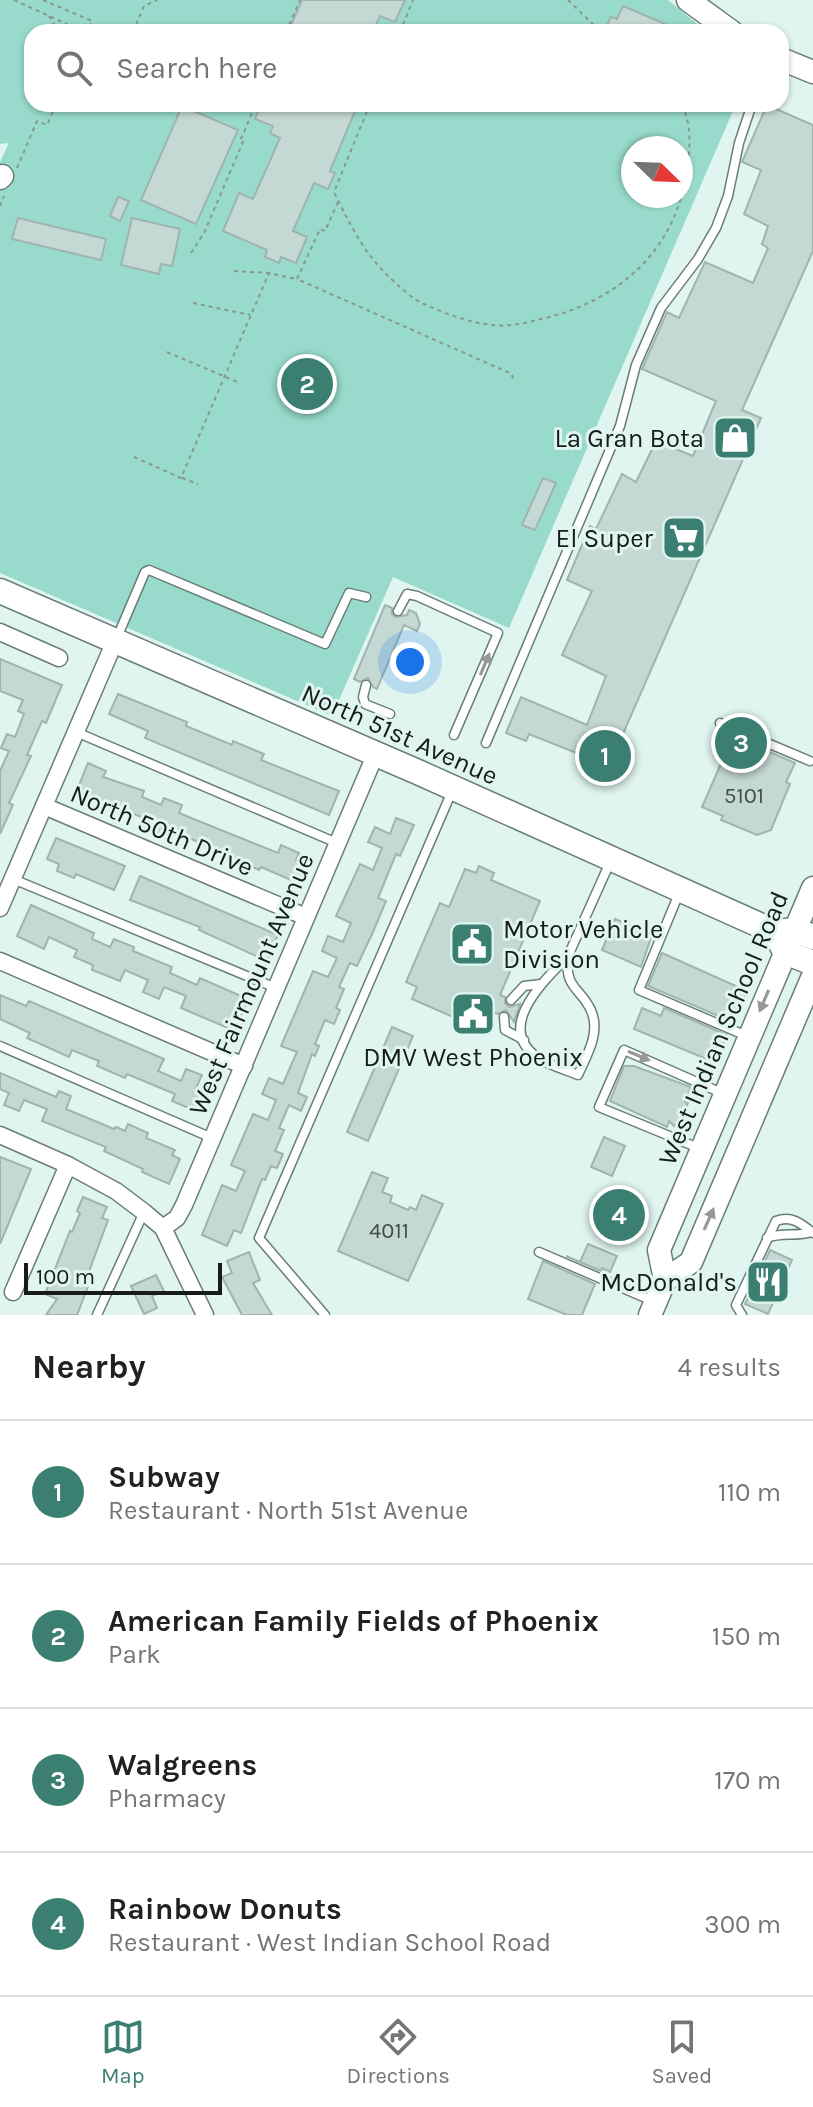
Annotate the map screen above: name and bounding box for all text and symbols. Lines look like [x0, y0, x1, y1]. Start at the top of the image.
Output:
search box [24, 24, 789, 112]
icon: search [52, 46, 96, 90]
text: Search here [116, 50, 277, 86]
north arrow [621, 136, 693, 208]
pin: 2 [281, 354, 333, 414]
shop icon: La Gran Bota [711, 414, 759, 462]
place label: La Gran Bota [555, 423, 704, 454]
supermarket icon: El Super [660, 514, 708, 562]
place label: El Super [556, 523, 654, 554]
your location [390, 642, 430, 682]
one-way arrow [479, 652, 492, 675]
street label: North 51st Avenue [297, 677, 503, 792]
pin: 3 [715, 713, 767, 773]
pin: 1 [579, 726, 631, 786]
street label: North 50th Drive [66, 778, 258, 883]
house number: 5101 [724, 783, 764, 809]
street label: West Fairmount Avenue [182, 849, 321, 1120]
street label: West Indian School Road [652, 887, 795, 1170]
place label: Motor Vehicle Division [503, 914, 663, 975]
public building icon: Motor Vehicle Division [448, 920, 496, 968]
one-way arrow [758, 989, 771, 1013]
public building icon: DMV West Phoenix [449, 990, 497, 1038]
place label: DMV West Phoenix [363, 1042, 583, 1073]
one-way arrow [627, 1049, 651, 1062]
pin: 4 [593, 1185, 645, 1245]
one-way arrow [703, 1207, 716, 1231]
house number: 4011 [369, 1218, 409, 1244]
restaurant icon: McDonald's [744, 1258, 792, 1306]
scale bar [24, 1259, 222, 1295]
text: 100 m [36, 1264, 95, 1290]
place label: McDonald's [600, 1267, 737, 1298]
text: Nearby [32, 1347, 146, 1387]
text: 4 results [677, 1352, 781, 1383]
text: Subway [108, 1459, 220, 1495]
text: 1 [53, 1477, 63, 1508]
text: 110 m [718, 1477, 781, 1508]
text: Restaurant · North 51st Avenue [108, 1495, 468, 1526]
text: American Family Fields of Phoenix [108, 1603, 599, 1639]
text: 2 [50, 1621, 66, 1652]
text: 150 m [712, 1621, 781, 1652]
text: Park [108, 1639, 161, 1670]
text: Walgreens [108, 1747, 257, 1783]
text: 3 [50, 1765, 66, 1796]
text: 170 m [714, 1765, 781, 1796]
text: Pharmacy [108, 1783, 226, 1814]
text: Rainbow Donuts [108, 1891, 342, 1927]
text: 4 [50, 1909, 66, 1940]
text: 300 m [704, 1909, 781, 1940]
text: Restaurant · West Indian School Road [108, 1927, 551, 1958]
tab: Map [101, 2015, 145, 2089]
tab: Directions [346, 2015, 450, 2089]
tab: Saved [651, 2015, 712, 2089]

